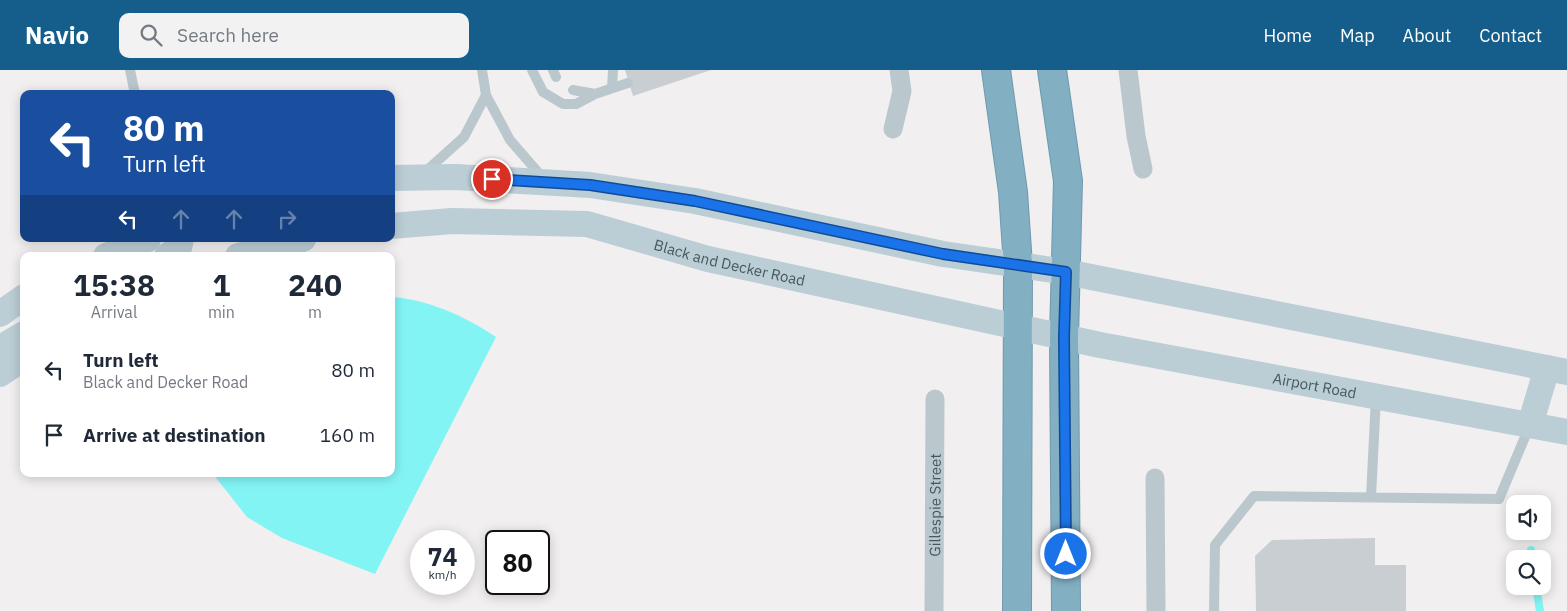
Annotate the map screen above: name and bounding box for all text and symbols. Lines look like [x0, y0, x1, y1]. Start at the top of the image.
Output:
search box [119, 13, 469, 58]
text: Navio [25, 19, 89, 51]
icon: search [137, 21, 165, 49]
text: Search here [177, 23, 279, 47]
text: Home [1264, 24, 1312, 47]
text: Map [1340, 24, 1375, 47]
text: About [1403, 24, 1451, 47]
text: Contact [1479, 24, 1542, 47]
text: 80 m [123, 105, 205, 151]
icon: left [40, 110, 105, 175]
text: Turn left [123, 149, 206, 178]
pin [471, 158, 513, 200]
icon: arrive [478, 165, 506, 193]
icon: left [114, 205, 142, 233]
icon: ahead [167, 205, 195, 233]
icon: ahead [220, 205, 248, 233]
icon: right [273, 205, 301, 233]
street label: Black and Decker Road [652, 234, 807, 290]
text: 15:38 [73, 265, 155, 304]
text: 1 [212, 265, 230, 304]
text: 240 [288, 265, 342, 304]
text: Arrival [91, 302, 137, 322]
text: min [208, 302, 235, 322]
text: m [308, 302, 322, 322]
text: Turn left [83, 348, 159, 372]
icon: left [40, 356, 68, 384]
text: 80 m [331, 358, 375, 382]
street label: Airport Road [1271, 368, 1358, 402]
text: Black and Decker Road [83, 372, 248, 392]
icon: arrive [40, 421, 68, 449]
text: Arrive at destination [83, 423, 266, 447]
text: 160 m [320, 423, 375, 447]
street label: Gillespie Street [925, 453, 944, 557]
map controls [1506, 495, 1551, 595]
button: sound [1506, 495, 1551, 540]
position arrow [1039, 527, 1091, 579]
speed limit sign: 80 [485, 530, 550, 595]
text: 74 [427, 540, 458, 573]
button: search [1506, 550, 1551, 595]
text: km/h [428, 567, 457, 582]

